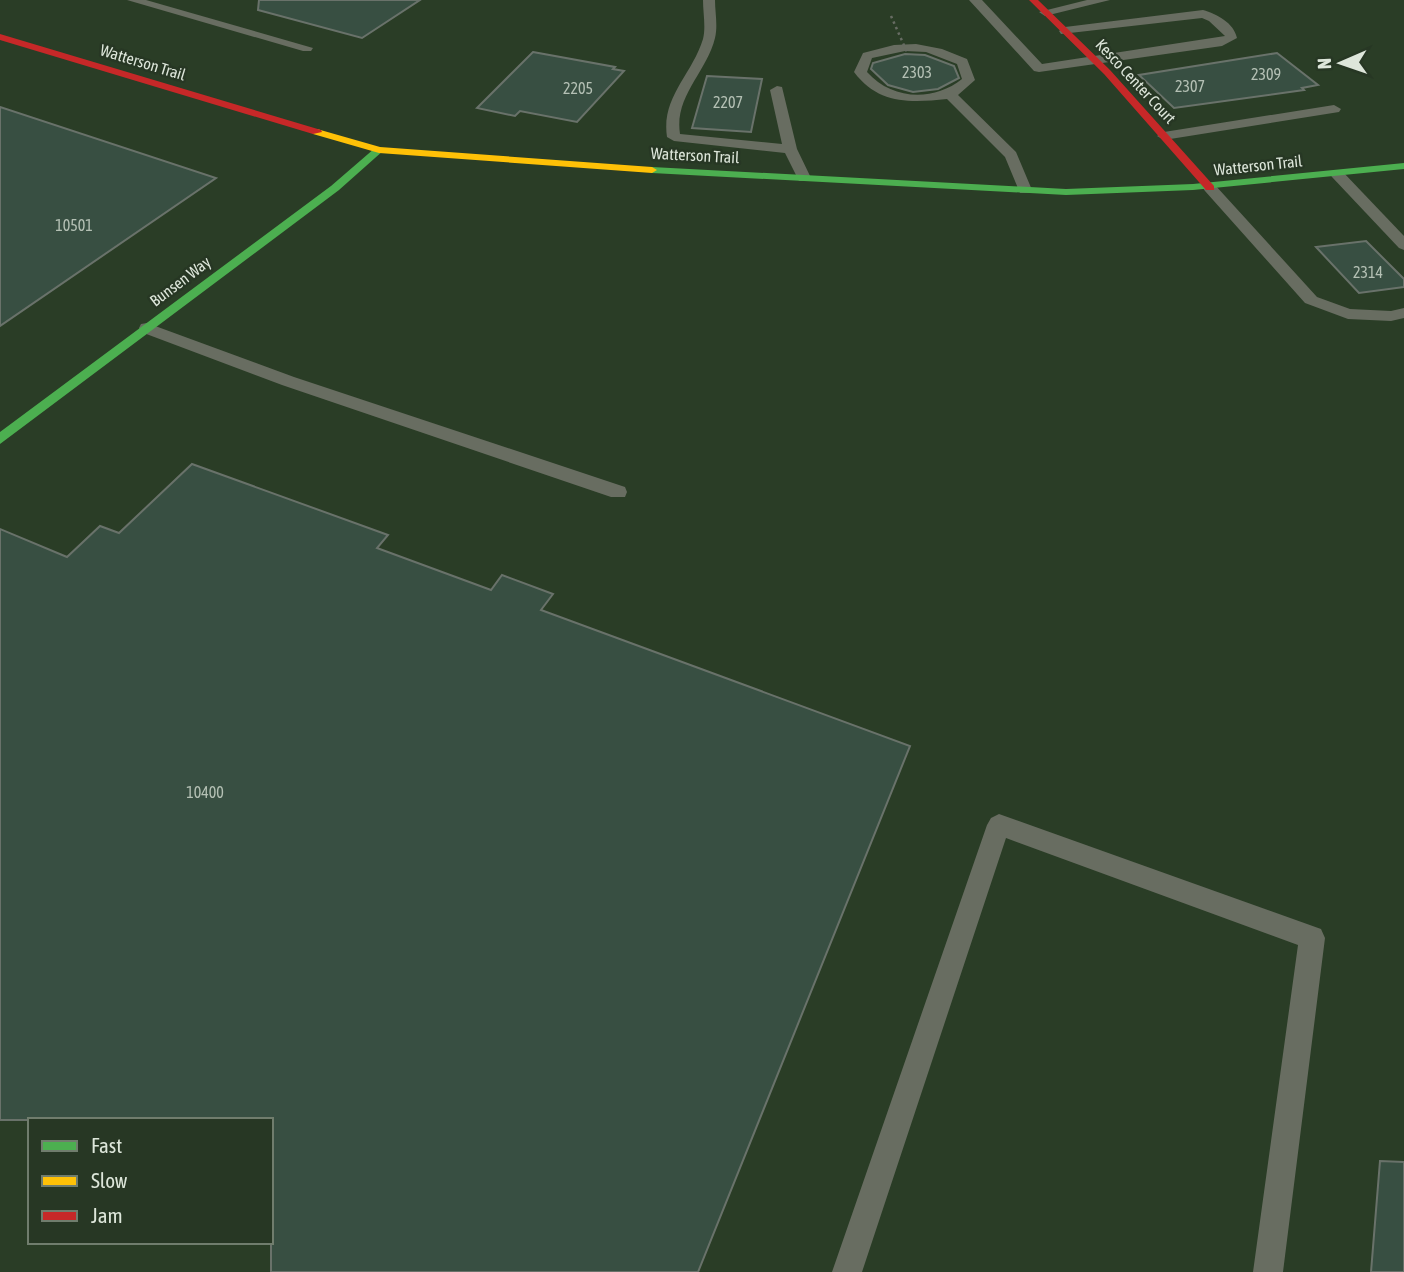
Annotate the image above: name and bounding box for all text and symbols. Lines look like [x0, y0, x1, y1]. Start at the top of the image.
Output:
north arrow [1306, 28, 1376, 98]
street label: Kesco Center Court [1092, 35, 1180, 127]
street label: Watterson Trail [98, 40, 189, 84]
text: N [1313, 58, 1335, 70]
house number: 2303 [902, 63, 932, 81]
house number: 2309 [1251, 65, 1281, 83]
house number: 2307 [1175, 77, 1205, 95]
house number: 2205 [563, 79, 593, 97]
house number: 2207 [713, 93, 743, 111]
street label: Watterson Trail [650, 144, 740, 166]
street label: Watterson Trail [1213, 151, 1304, 179]
house number: 10501 [55, 216, 93, 234]
street label: Bunsen Way [146, 252, 215, 310]
house number: 2314 [1353, 263, 1383, 281]
house number: 10400 [186, 783, 224, 801]
legend [28, 1118, 273, 1244]
text: Fast [91, 1133, 122, 1157]
text: Slow [91, 1168, 128, 1192]
text: Jam [91, 1203, 123, 1227]

